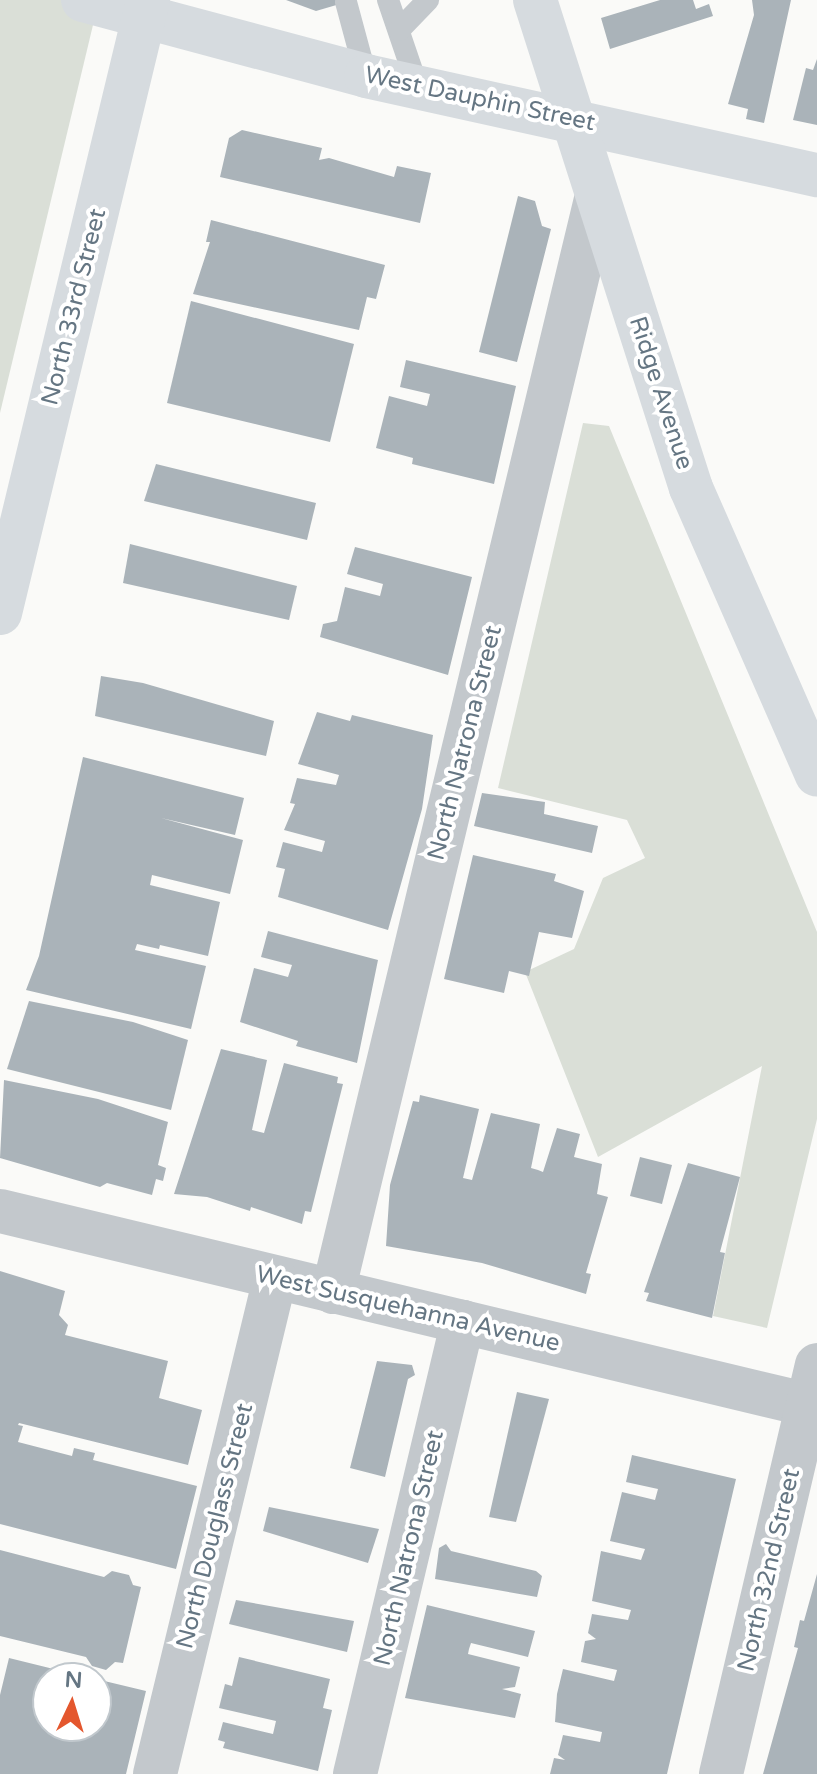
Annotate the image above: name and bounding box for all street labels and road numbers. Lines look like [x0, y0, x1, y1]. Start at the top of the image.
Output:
street label: West Dauphin Street [362, 61, 598, 137]
street label: North 33rd Street [36, 206, 112, 408]
street label: Ridge Avenue [623, 313, 699, 473]
street label: North Natrona Street [422, 623, 508, 863]
street label: West Susquehanna Avenue [253, 1260, 563, 1358]
street label: North Douglass Street [171, 1400, 259, 1652]
street label: North Natrona Street [368, 1427, 450, 1669]
street label: North 32nd Street [732, 1466, 806, 1674]

